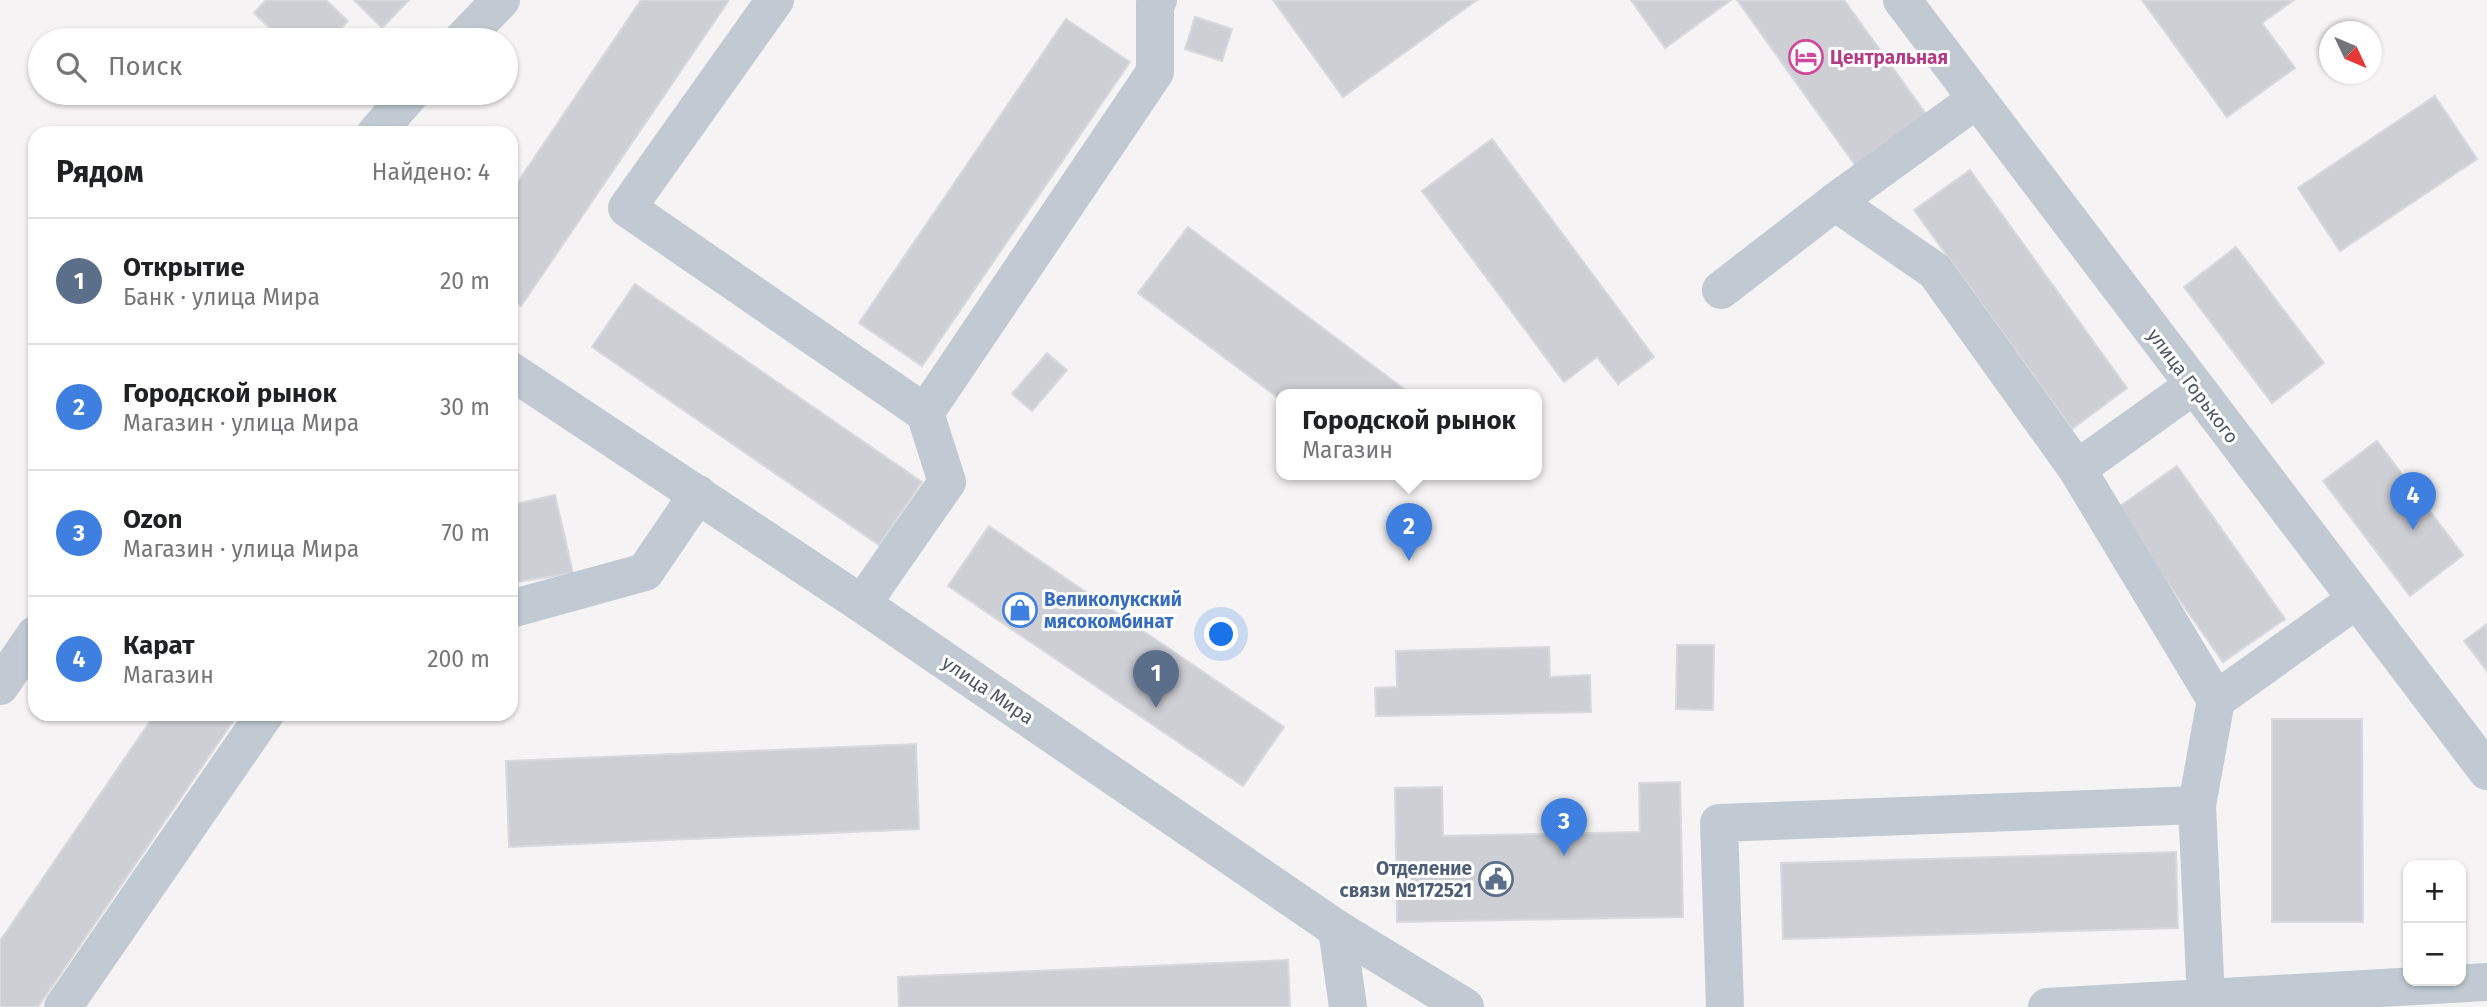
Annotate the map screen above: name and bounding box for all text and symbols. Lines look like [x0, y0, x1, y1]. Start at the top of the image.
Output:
north arrow [2319, 21, 2382, 84]
search box [28, 28, 518, 105]
hotel icon: Центральная [1787, 38, 1825, 76]
place label: Центральная [1830, 46, 1948, 69]
icon: search [52, 48, 90, 86]
text: Поиск [108, 51, 182, 82]
text: Рядом [56, 154, 144, 190]
text: Найдено: 4 [372, 158, 490, 186]
text: Открытие [123, 252, 245, 283]
text: 1 [74, 267, 84, 295]
text: 20 m [440, 267, 490, 295]
text: Банк · улица Мира [123, 283, 320, 311]
street label: улица Горького [2142, 324, 2244, 448]
text: Городской рынок [123, 378, 337, 409]
popup [1276, 389, 1542, 480]
text: 2 [73, 393, 85, 421]
text: 30 m [440, 393, 490, 421]
text: Городской рынок [1302, 405, 1516, 436]
text: Магазин · улица Мира [123, 409, 359, 437]
text: Магазин [1302, 436, 1393, 464]
pin: 4 [2390, 472, 2436, 530]
pin: 2 [1386, 503, 1432, 561]
text: Ozon [123, 504, 183, 535]
text: 3 [73, 519, 85, 547]
text: 70 m [441, 519, 490, 547]
text: Магазин · улица Мира [123, 535, 359, 563]
place label: Великолукский мясокомбинат [1044, 588, 1182, 633]
shop icon: Великолукский мясокомбинат [1001, 591, 1039, 629]
your location [1204, 617, 1238, 651]
text: Карат [123, 630, 194, 661]
text: 4 [73, 645, 86, 673]
text: 200 m [427, 645, 490, 673]
pin: 1 [1133, 650, 1179, 708]
street label: улица Мира [938, 651, 1038, 729]
text: Магазин [123, 661, 214, 689]
pin: 3 [1541, 798, 1587, 856]
place label: Отделение связи №172521 [1340, 857, 1472, 902]
public building icon: Отделение связи №172521 [1477, 860, 1515, 898]
map controls [2403, 860, 2466, 986]
button: + [2403, 860, 2466, 923]
button: − [2403, 923, 2466, 986]

